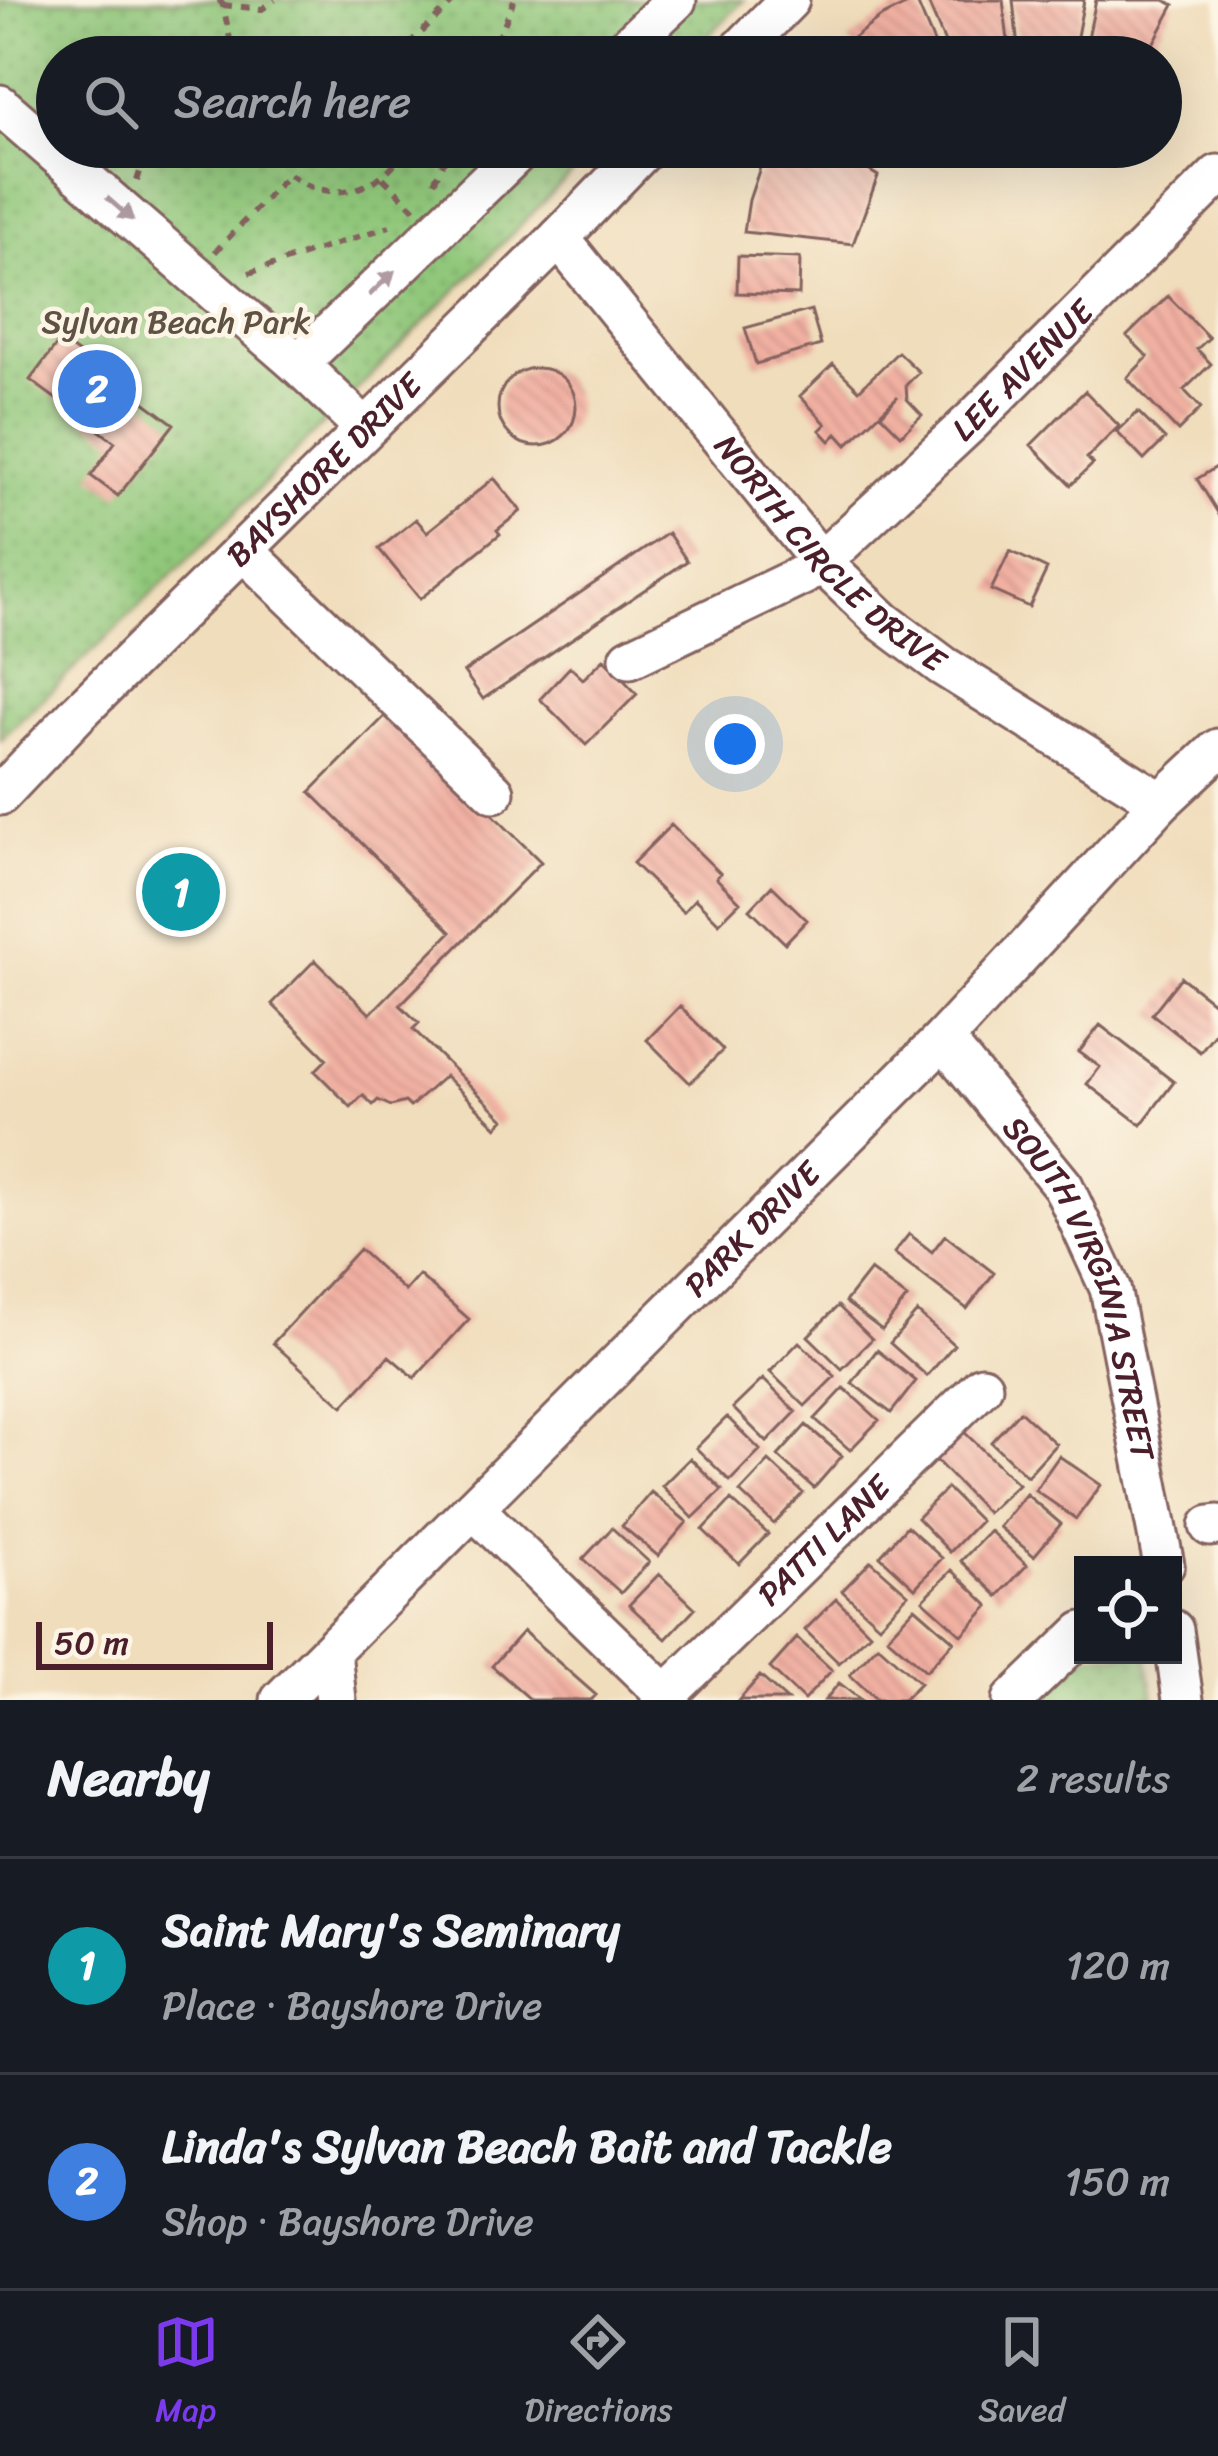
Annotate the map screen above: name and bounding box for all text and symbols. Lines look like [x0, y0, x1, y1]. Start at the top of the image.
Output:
search box [36, 36, 1182, 168]
text: Search here [174, 62, 411, 142]
icon: search [78, 69, 144, 135]
one-way arrow [105, 195, 135, 222]
one-way arrow [367, 269, 396, 297]
street label: LEE AVENUE [937, 284, 1109, 456]
park label: Sylvan Beach Park [41, 293, 311, 351]
pin: 2 [58, 344, 136, 434]
street label: BAYSHORE DRIVE [212, 357, 438, 582]
street label: NORTH CIRCLE DRIVE [699, 421, 960, 689]
your location [705, 714, 765, 774]
pin: 1 [142, 847, 220, 937]
street label: SOUTH VIRGINIA STREET [987, 1102, 1172, 1467]
street label: PARK DRIVE [670, 1146, 836, 1312]
street label: PATTI LANE [743, 1459, 906, 1621]
map controls [1074, 1556, 1182, 1664]
button: locate [1074, 1556, 1182, 1664]
text: 50 m [54, 1614, 129, 1672]
scale bar [36, 1616, 273, 1669]
text: Nearby [48, 1733, 209, 1823]
text: 2 results [1016, 1744, 1170, 1813]
text: Saint Mary's Seminary [162, 1891, 620, 1971]
text: 1 [79, 1931, 95, 2000]
text: 120 m [1066, 1931, 1170, 2000]
text: Place · Bayshore Drive [162, 1971, 542, 2040]
text: Linda's Sylvan Beach Bait and Tackle [162, 2107, 892, 2187]
text: 2 [76, 2147, 98, 2216]
text: 150 m [1065, 2147, 1170, 2216]
text: Shop · Bayshore Drive [162, 2187, 534, 2256]
tab: Map [153, 2309, 219, 2439]
tab: Directions [525, 2309, 672, 2439]
tab: Saved [978, 2309, 1065, 2439]

